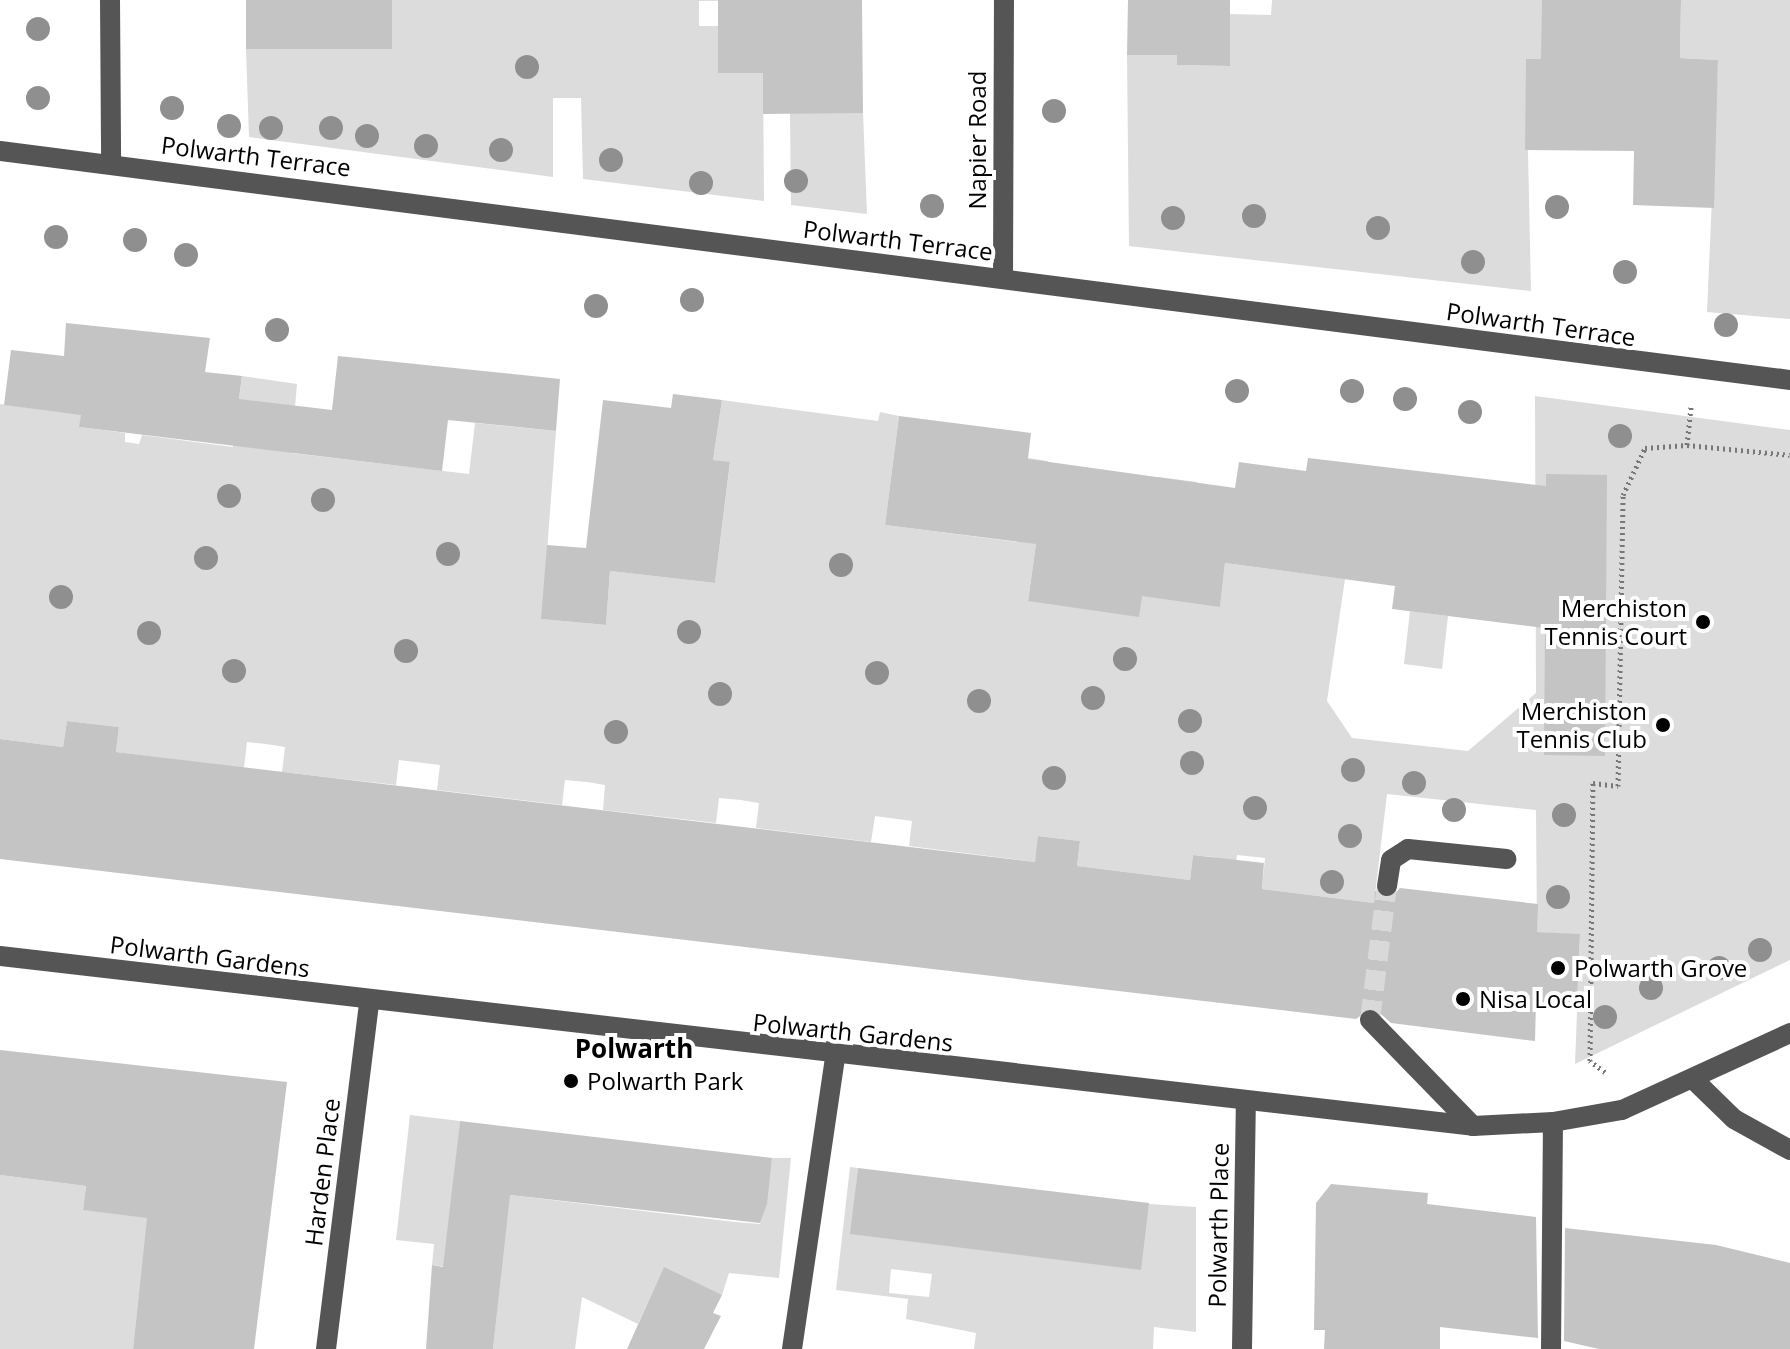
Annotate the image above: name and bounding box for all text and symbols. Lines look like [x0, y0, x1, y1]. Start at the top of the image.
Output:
street label: Napier Road [963, 71, 991, 209]
street label: Polwarth Terrace [160, 130, 352, 182]
street label: Polwarth Terrace [802, 214, 994, 266]
street label: Polwarth Terrace [1445, 296, 1637, 352]
place label: Merchiston Tennis Court [1544, 594, 1687, 650]
marker: Merchiston Tennis Court [1694, 613, 1712, 631]
place label: Merchiston Tennis Club [1517, 697, 1647, 753]
marker: Merchiston Tennis Club [1654, 716, 1672, 734]
street label: Polwarth Gardens [108, 929, 312, 983]
place label: Polwarth Grove [1574, 954, 1747, 982]
marker: Polwarth Grove [1549, 959, 1567, 977]
place label: Nisa Local [1479, 985, 1592, 1013]
marker: Nisa Local [1454, 990, 1472, 1008]
street label: Polwarth Gardens [751, 1007, 955, 1057]
district label: Polwarth [575, 1033, 693, 1065]
place label: Polwarth Park [587, 1067, 743, 1095]
marker: Polwarth Park [562, 1072, 580, 1090]
street label: Harden Place [299, 1096, 345, 1248]
street label: Polwarth Place [1202, 1142, 1234, 1308]

